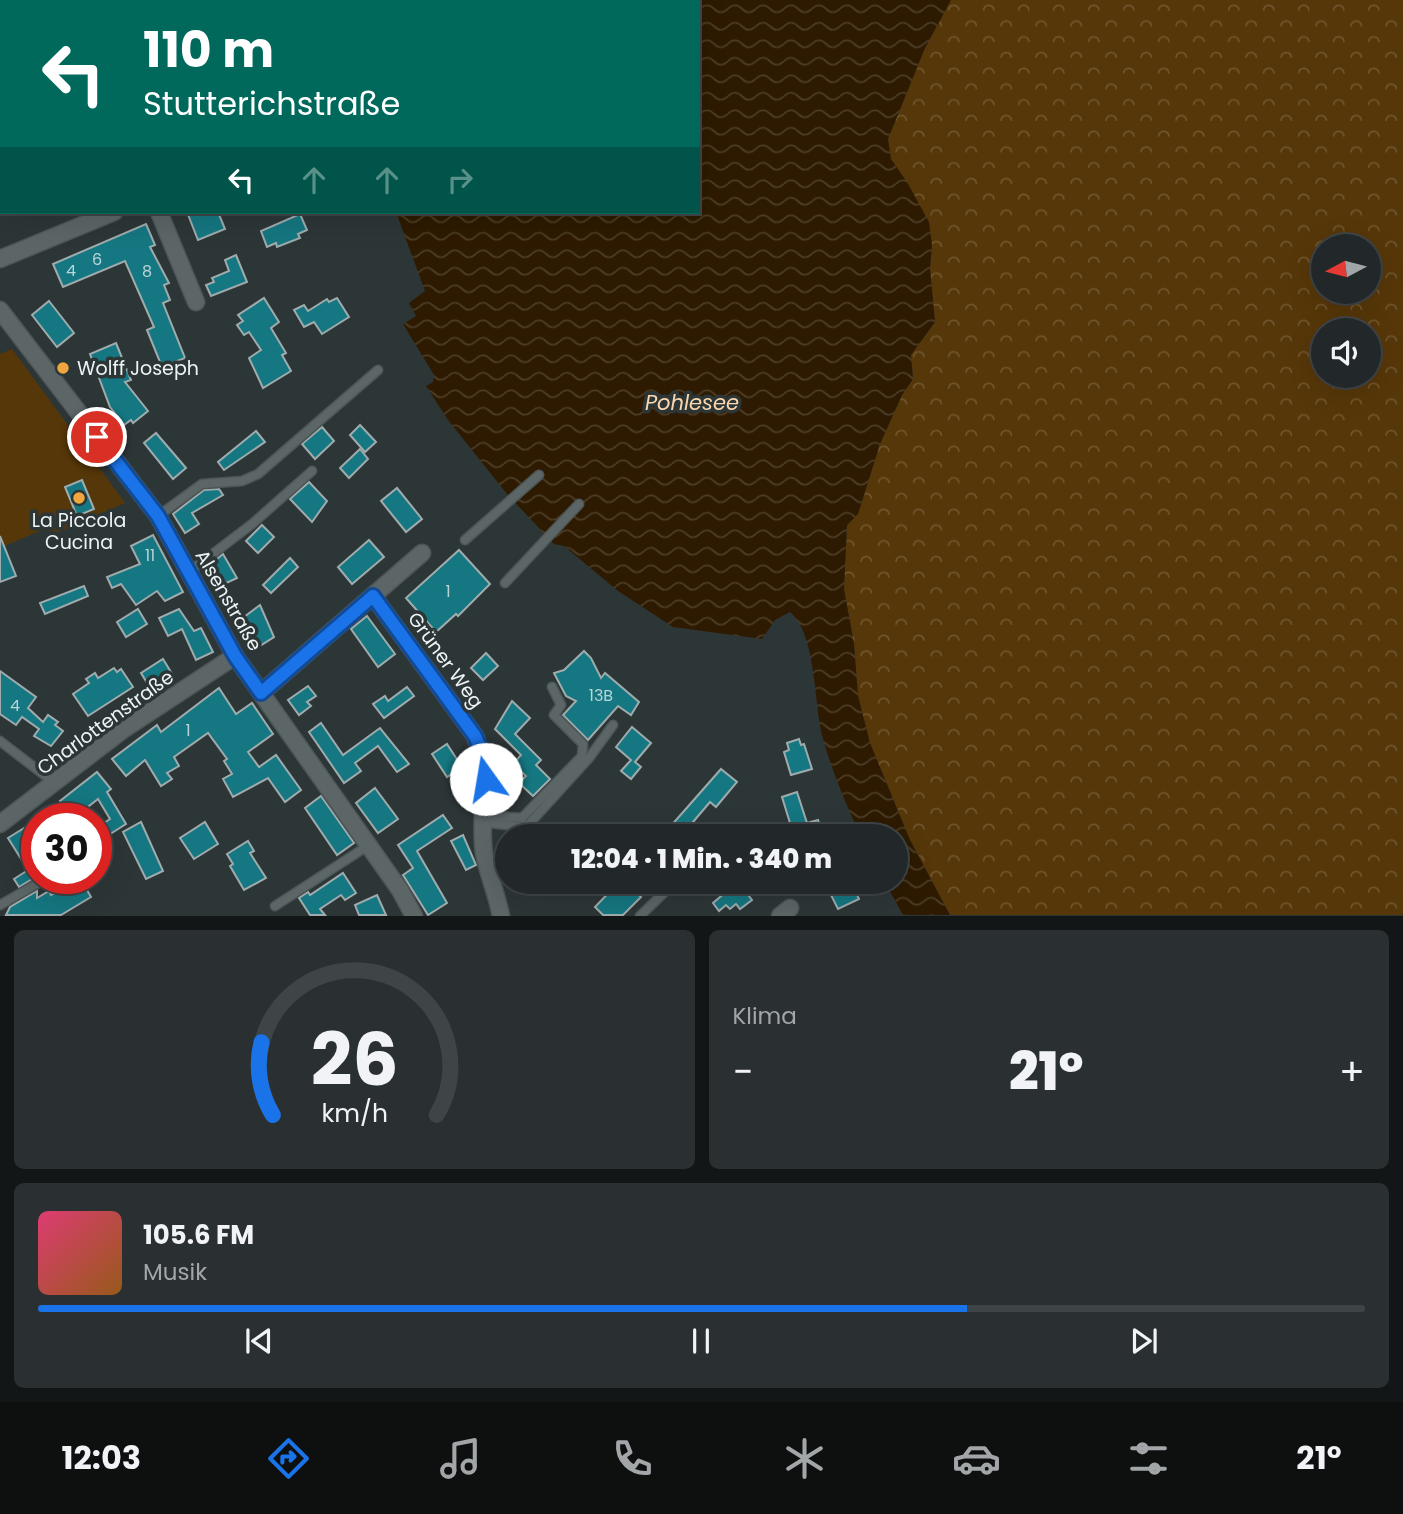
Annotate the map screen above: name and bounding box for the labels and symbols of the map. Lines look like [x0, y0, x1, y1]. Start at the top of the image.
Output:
north arrow [1311, 234, 1381, 304]
house number: 6 [92, 248, 102, 271]
house number: 4 [66, 259, 76, 282]
house number: 8 [142, 260, 152, 283]
place label: Wolff Joseph [77, 355, 199, 382]
marker: Wolff Joseph [55, 360, 71, 376]
water label: Pohlesee [645, 388, 739, 417]
pin [67, 407, 127, 467]
marker: La Piccola Cucina [71, 490, 87, 506]
place label: La Piccola Cucina [32, 507, 126, 556]
house number: 11 [145, 544, 155, 567]
street label: Alsenstraße [189, 545, 268, 656]
house number: 1 [445, 580, 451, 603]
street label: Grüner Weg [401, 607, 490, 714]
street label: Charlottenstraße [31, 664, 179, 781]
house number: 13B [589, 684, 613, 707]
house number: 4 [10, 694, 20, 717]
house number: 1 [185, 719, 191, 742]
position arrow [449, 742, 523, 816]
speed limit sign: 30 [21, 803, 112, 894]

